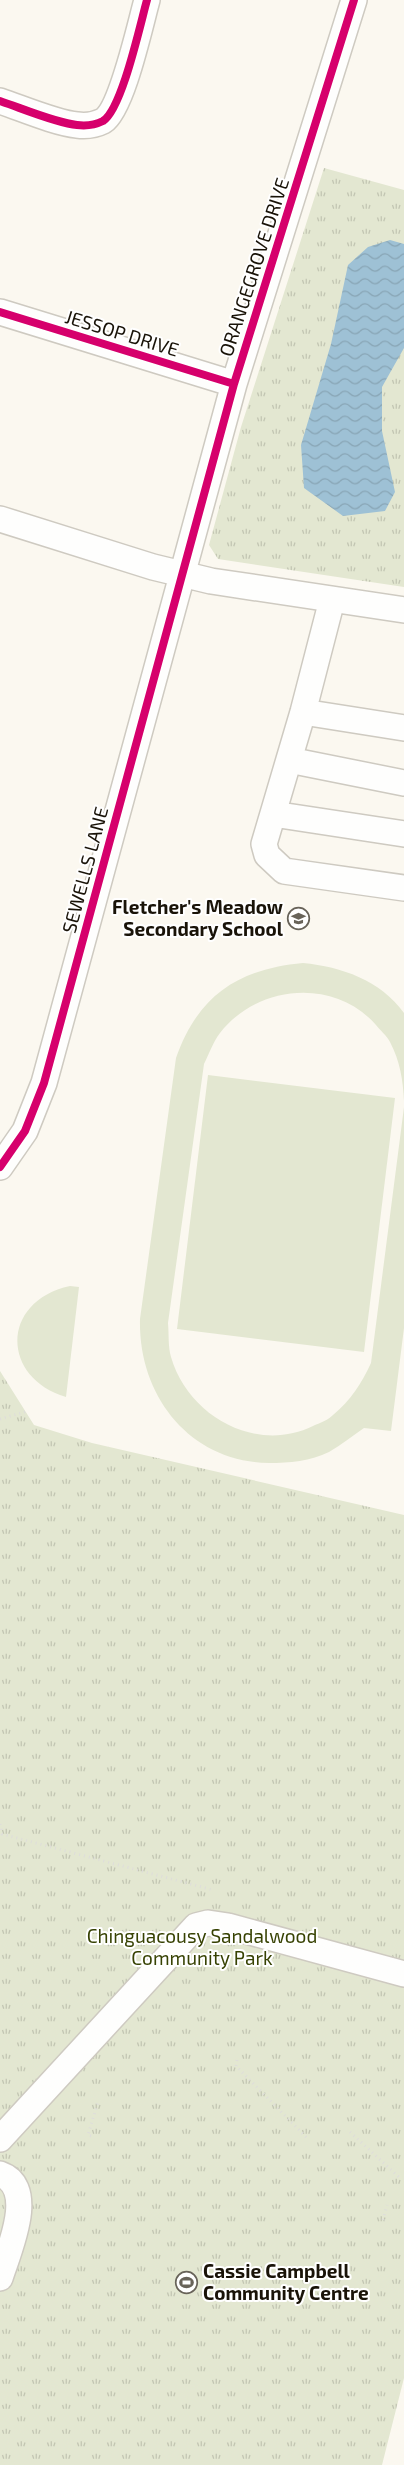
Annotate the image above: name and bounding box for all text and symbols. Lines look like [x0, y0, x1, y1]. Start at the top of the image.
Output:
street label: ORANGEGROVE DRIVE [214, 175, 293, 359]
street label: JESSOP DRIVE [62, 304, 182, 361]
street label: SEWELLS LANE [57, 804, 112, 936]
place label: Fletcher's Meadow Secondary School [112, 895, 284, 941]
school or university icon: Fletcher's Meadow Secondary School [287, 906, 311, 930]
park label: Chinguacousy Sandalwood Community Park [87, 1924, 317, 1969]
place label: Cassie Campbell Community Centre [203, 2259, 369, 2305]
sports icon: Cassie Campbell Community Centre [175, 2270, 199, 2294]

